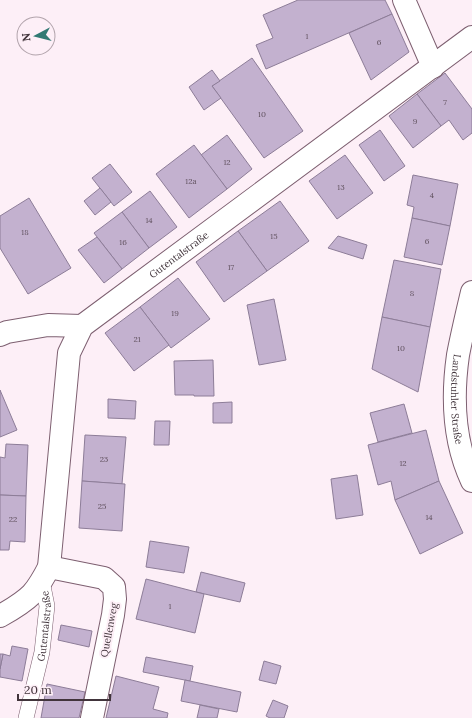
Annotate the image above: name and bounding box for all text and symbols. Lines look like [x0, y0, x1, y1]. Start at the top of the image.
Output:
north arrow [16, 16, 56, 56]
house number: 1 [306, 31, 309, 41]
text: N [19, 32, 34, 42]
house number: 6 [377, 37, 382, 47]
house number: 7 [443, 97, 447, 107]
house number: 10 [258, 109, 266, 119]
house number: 9 [413, 116, 418, 126]
house number: 12 [223, 157, 231, 167]
house number: 12a [185, 176, 197, 186]
house number: 13 [337, 182, 345, 192]
house number: 4 [430, 190, 435, 200]
house number: 14 [145, 215, 153, 225]
house number: 18 [21, 227, 29, 237]
street label: Gutentalstraße [146, 228, 211, 281]
house number: 15 [270, 231, 278, 241]
house number: 6 [425, 236, 430, 246]
house number: 16 [119, 237, 127, 247]
house number: 17 [228, 262, 235, 272]
house number: 8 [410, 288, 415, 298]
house number: 19 [171, 308, 179, 318]
house number: 21 [133, 334, 141, 344]
house number: 10 [397, 343, 405, 353]
street label: Landstuhler Straße [448, 354, 466, 446]
house number: 23 [100, 454, 109, 464]
house number: 12 [399, 458, 407, 468]
house number: 25 [98, 501, 106, 511]
house number: 14 [425, 512, 433, 522]
house number: 22 [9, 514, 17, 524]
street label: Gutentalstraße [33, 589, 54, 663]
street label: Quellenweg [97, 601, 121, 658]
house number: 1 [169, 601, 172, 611]
scale bar [18, 676, 110, 702]
text: 20 m [24, 682, 52, 697]

